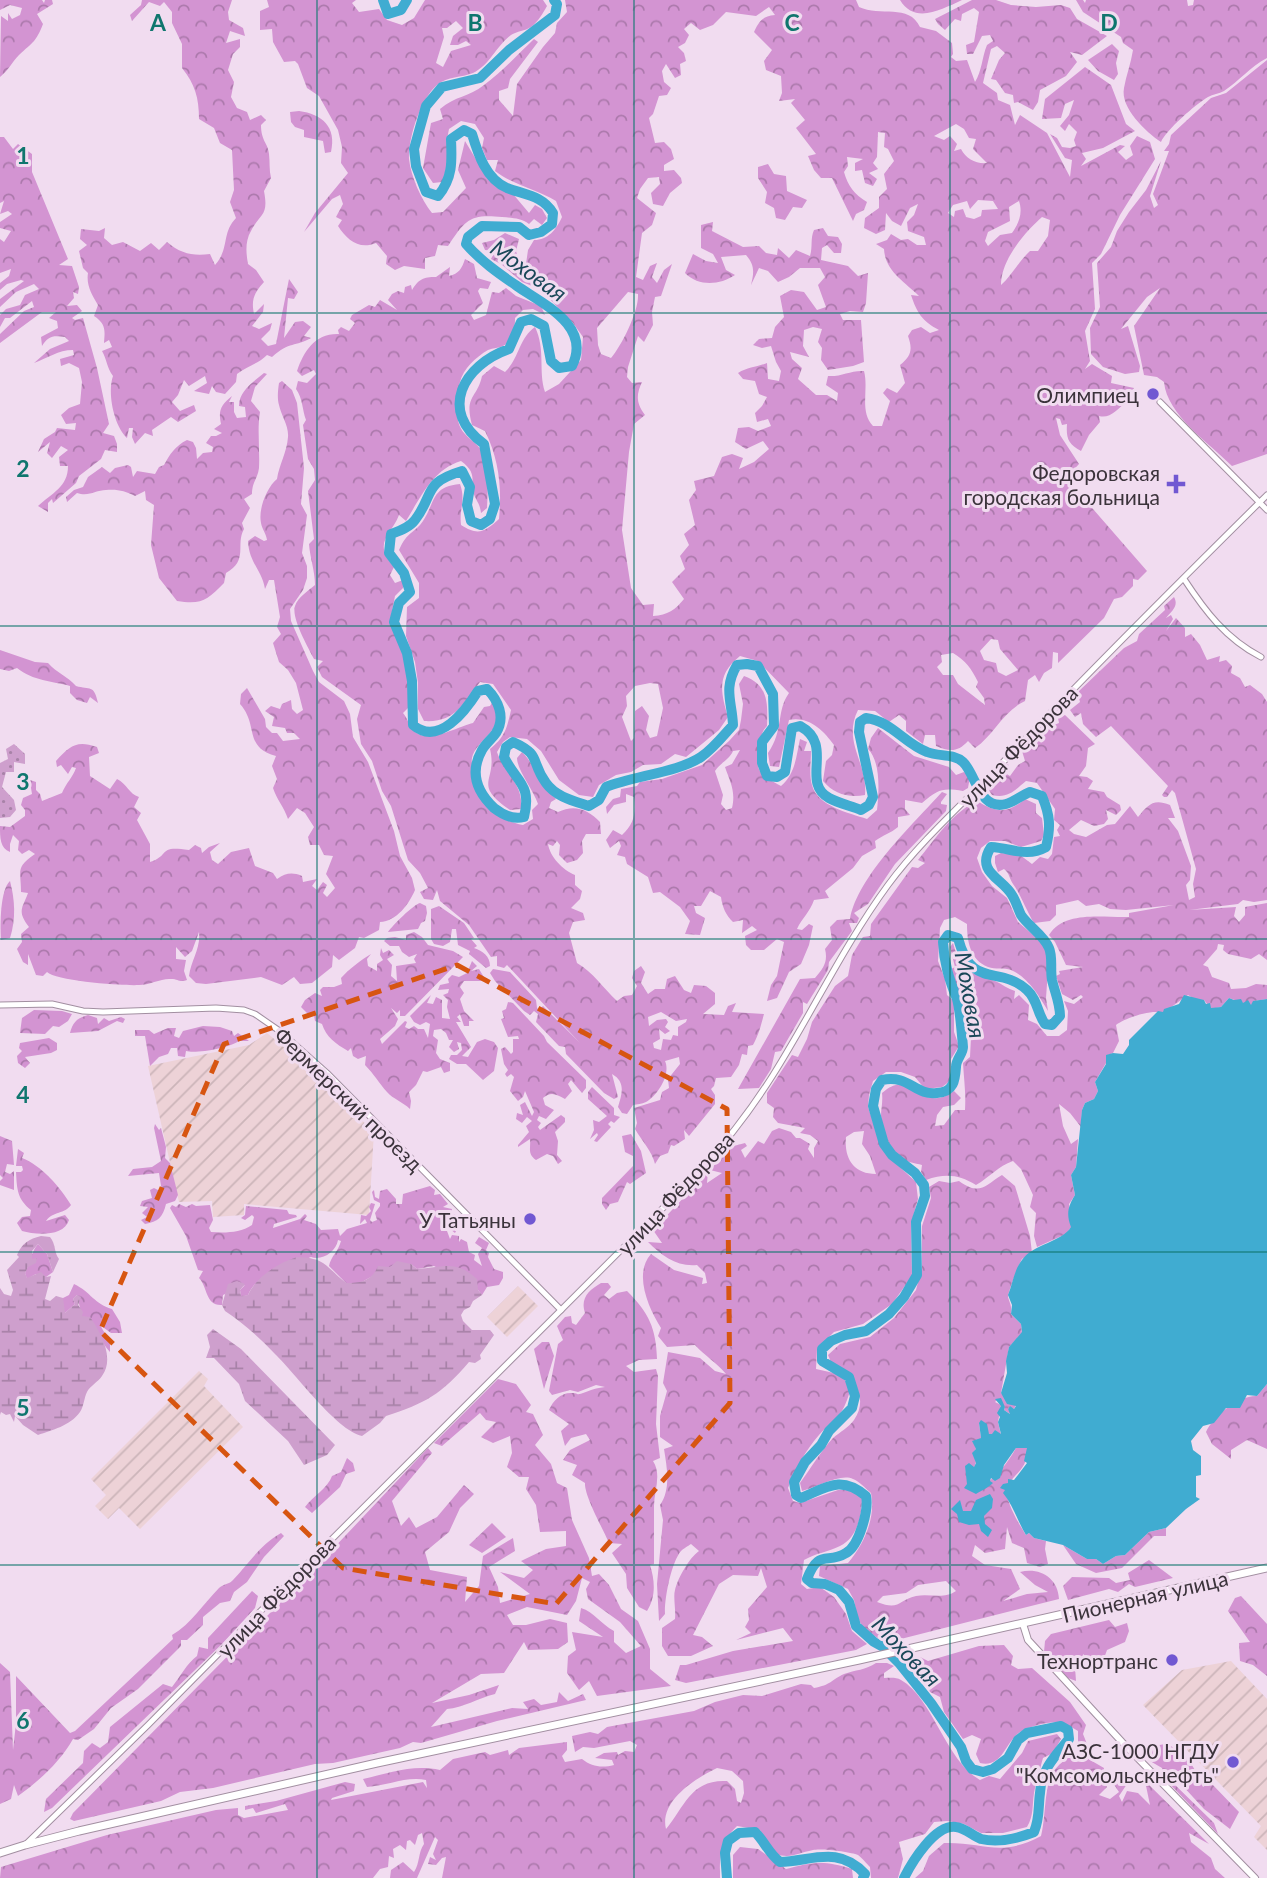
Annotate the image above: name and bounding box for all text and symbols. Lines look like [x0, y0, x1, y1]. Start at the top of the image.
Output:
text: A [149, 8, 167, 36]
text: B [467, 8, 483, 36]
text: C [784, 8, 800, 36]
text: D [1100, 8, 1118, 36]
text: 1 [16, 141, 30, 169]
water label: Моховая [485, 233, 573, 307]
place label: Олимпиец [1036, 382, 1139, 407]
marker: Олимпиец [1145, 386, 1161, 402]
text: 2 [16, 454, 30, 482]
place label: Федоровская городская больница [964, 460, 1160, 509]
marker: Федоровская городская больница [1166, 474, 1186, 494]
street label: улица Фёдорова [954, 680, 1082, 812]
text: 3 [16, 767, 30, 795]
water label: Моховая [950, 950, 992, 1040]
street label: Фермерский проезд [270, 1022, 428, 1176]
text: 4 [16, 1080, 30, 1108]
street label: улица Фёдорова [612, 1126, 738, 1260]
place label: У Татьяны [419, 1207, 516, 1232]
marker: У Татьяны [522, 1211, 538, 1227]
text: 5 [16, 1393, 30, 1421]
street label: улица Фёдорова [212, 1530, 340, 1662]
street label: Пионерная улица [1060, 1565, 1230, 1627]
water label: Моховая [867, 1610, 947, 1692]
place label: Технортранс [1037, 1648, 1158, 1673]
marker: Технортранс [1164, 1652, 1180, 1668]
text: 6 [16, 1706, 30, 1734]
place label: АЗС-1000 НГДУ "Комсомольскнефть" [1016, 1738, 1220, 1787]
marker: АЗС-1000 НГДУ "Комсомольскнефть" [1225, 1754, 1241, 1770]

